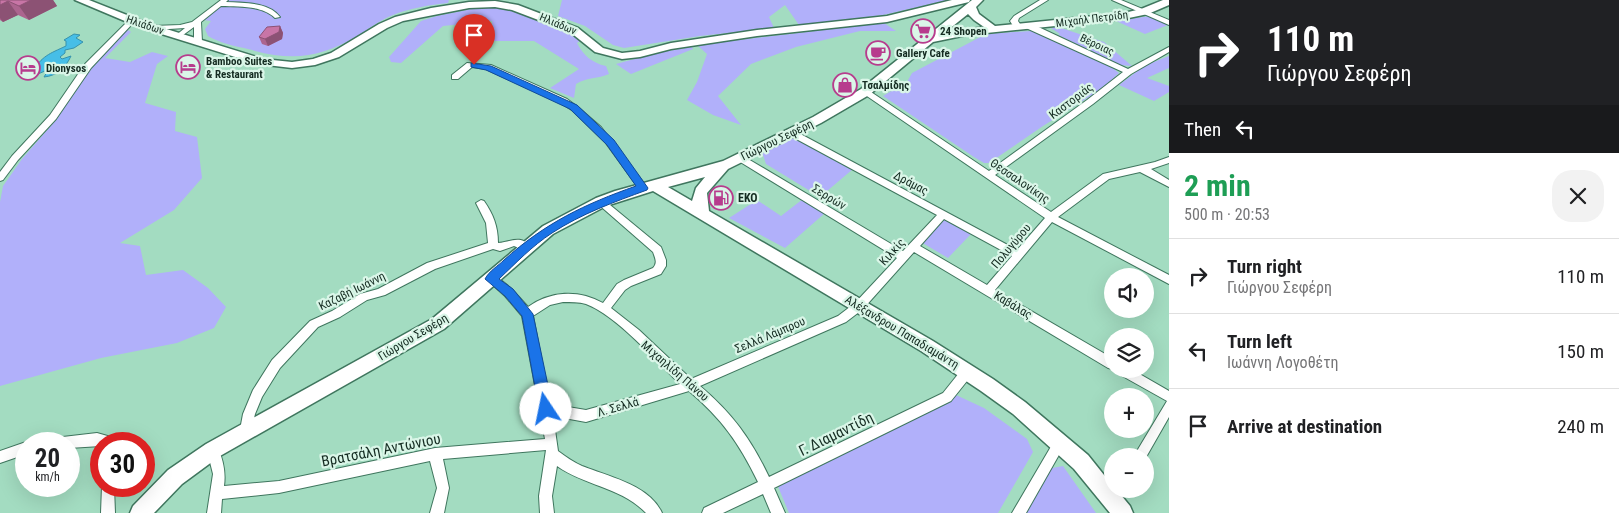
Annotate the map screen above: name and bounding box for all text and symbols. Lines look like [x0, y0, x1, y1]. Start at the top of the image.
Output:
street label: Μιχαήλ Πετρίδη [1055, 8, 1129, 30]
street label: Ηλιάδων [538, 10, 579, 38]
street label: Ηλιάδων [125, 13, 166, 38]
pin [453, 14, 495, 65]
supermarket icon: 24 Shopen [910, 18, 936, 44]
text: 110 m [1267, 19, 1354, 60]
icon: right [1184, 20, 1249, 85]
icon: arrive [460, 21, 488, 49]
place label: 24 Shopen [940, 25, 987, 38]
street label: Βέροιας [1078, 31, 1116, 59]
cafe icon: Gallery Cafe [865, 40, 891, 66]
place label: Gallery Cafe [896, 47, 950, 60]
hotel icon: Bamboo Suites & Restaurant [175, 54, 201, 80]
hotel icon: Dionysos [15, 55, 41, 81]
place label: Bamboo Suites & Restaurant [206, 55, 272, 81]
text: Γιώργου Σεφέρη [1267, 61, 1411, 86]
place label: Dionysos [46, 62, 86, 75]
shop icon: Τσαλμίδης [832, 72, 858, 98]
place label: Τσαλμίδης [862, 79, 909, 92]
street label: Καστοριάς [1046, 80, 1096, 122]
icon: left [1231, 115, 1259, 143]
street label: Γιώργου Σεφέρη [739, 116, 815, 164]
text: Then [1184, 118, 1221, 141]
street label: Θεσσαλονίκης [988, 156, 1053, 206]
street label: Δράμας [891, 168, 931, 198]
text: 2 min [1184, 168, 1251, 203]
button: close [1552, 170, 1604, 222]
street label: Σερρών [809, 181, 849, 213]
fuel station icon: EKO [708, 185, 734, 211]
place label: EKO [738, 191, 758, 205]
text: 500 m · 20:53 [1184, 205, 1270, 224]
street label: Πολυγύρου [988, 221, 1034, 271]
street label: Κιλκίς [876, 235, 908, 268]
text: Turn right [1227, 255, 1302, 278]
icon: right [1184, 262, 1212, 290]
text: 110 m [1557, 265, 1604, 288]
map controls [1104, 268, 1154, 498]
button: sound [1104, 268, 1154, 318]
street label: Καζαβή Ιωάννη [316, 269, 388, 313]
text: Γιώργου Σεφέρη [1227, 278, 1332, 297]
street label: Καβάλας [991, 288, 1035, 322]
street label: Αλέξανδρου Παπαδιαμάντη [842, 292, 962, 373]
street label: Γιώργου Σεφέρη [376, 311, 450, 363]
street label: Σελλά Λάμπρου [733, 314, 807, 356]
button: layers [1104, 328, 1154, 378]
text: Turn left [1227, 330, 1292, 353]
icon: left [1184, 337, 1212, 365]
street label: Μιχαηλίδη Πάνου [638, 338, 712, 404]
text: 150 m [1557, 340, 1604, 363]
text: Ιωάννη Λογοθέτη [1227, 353, 1339, 372]
position arrow [519, 382, 571, 434]
button: + [1104, 388, 1154, 438]
street label: Λ. Σελλά [596, 394, 640, 420]
street label: Γ. Διαμαντίδη [796, 408, 876, 460]
icon: arrive [1184, 412, 1212, 440]
text: Arrive at destination [1227, 415, 1382, 438]
text: 240 m [1557, 415, 1604, 438]
street label: Βρατσάλη Αντώνιου [320, 430, 442, 470]
speed limit sign: 30 [90, 432, 155, 497]
text: 20 [35, 444, 60, 473]
button: − [1104, 448, 1154, 498]
text: km/h [35, 470, 60, 484]

